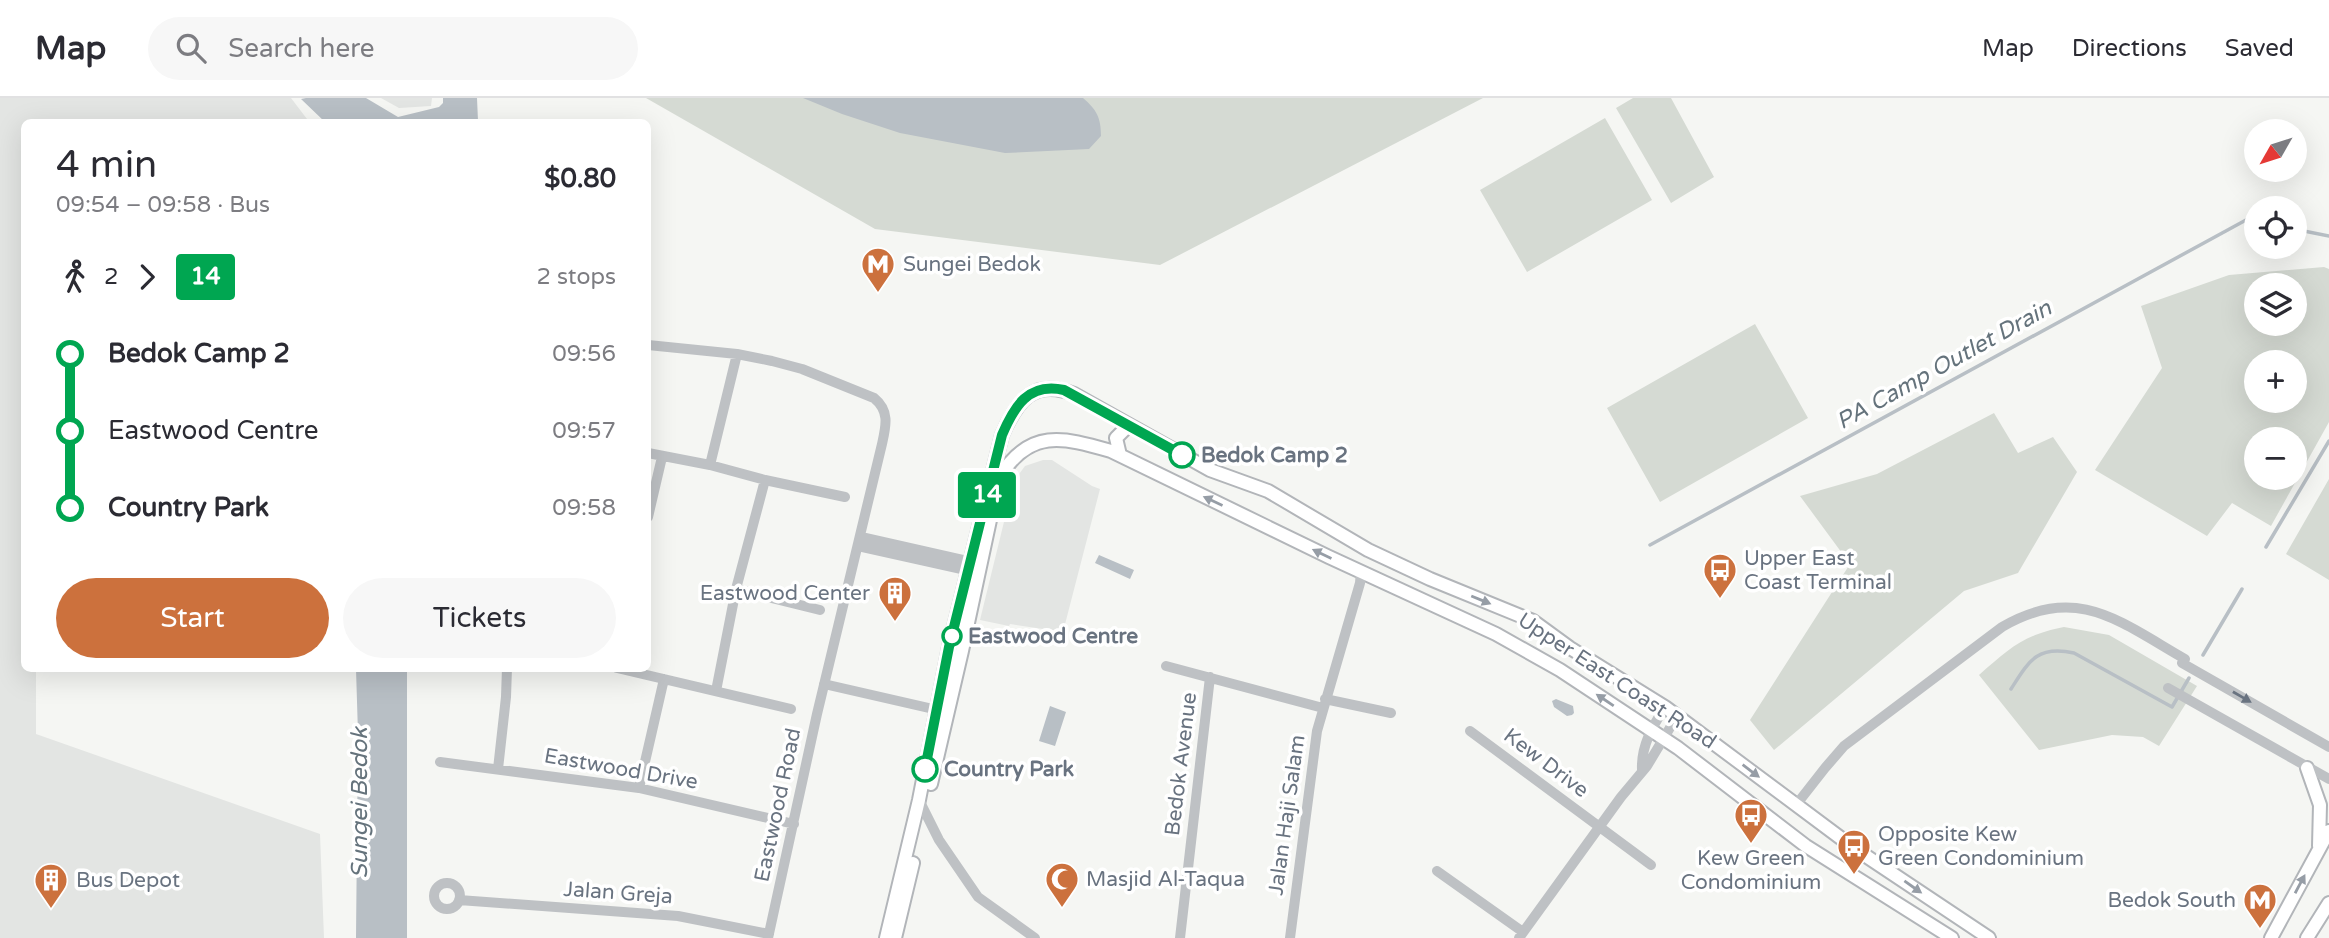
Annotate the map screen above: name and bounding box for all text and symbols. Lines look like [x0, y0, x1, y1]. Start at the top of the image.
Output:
search box [148, 17, 638, 80]
text: Map [35, 29, 106, 68]
icon: search [172, 29, 210, 67]
text: Search here [228, 33, 374, 64]
text: Map [1982, 34, 2034, 63]
text: Directions [2072, 34, 2187, 63]
text: Saved [2225, 34, 2294, 63]
north arrow [2244, 119, 2306, 182]
map controls [2244, 119, 2307, 490]
text: 4 min [56, 142, 157, 188]
text: $0.80 [544, 163, 616, 194]
text: 09:54 – 09:58 · Bus [56, 191, 270, 219]
button: locate [2244, 196, 2307, 259]
metro station icon: Sungei Bedok [859, 245, 897, 294]
place label: Sungei Bedok [903, 252, 1041, 277]
icon: walk [56, 258, 94, 296]
icon: forward [128, 258, 166, 296]
text: 14 [190, 262, 221, 291]
text: 2 [104, 263, 118, 291]
text: 2 stops [536, 263, 616, 291]
button: layers [2244, 273, 2307, 336]
water label: PA Camp Outlet Drain [1832, 294, 2057, 436]
text: Bedok Camp 2 [108, 338, 290, 369]
text: 09:56 [552, 340, 616, 368]
button: + [2244, 350, 2307, 413]
text: Eastwood Centre [108, 415, 319, 446]
text: 09:57 [552, 417, 616, 445]
button: − [2244, 427, 2307, 490]
marker: Bedok Camp 2 [1169, 442, 1195, 468]
place label: Bedok Camp 2 [1201, 443, 1348, 468]
line badge: 14 [956, 472, 1018, 518]
text: 14 [972, 480, 1002, 509]
text: Country Park [108, 492, 269, 523]
text: 09:58 [552, 494, 616, 522]
one-way arrow [1202, 495, 1223, 506]
place label: Upper East Coast Terminal [1744, 546, 1892, 595]
one-way arrow [1312, 548, 1332, 559]
bus stop icon: Upper East Coast Terminal [1701, 551, 1739, 600]
building icon: Eastwood Center [876, 574, 914, 623]
button: Start [56, 578, 329, 658]
button: Tickets [343, 578, 616, 658]
place label: Eastwood Center [700, 581, 870, 606]
one-way arrow [1471, 594, 1492, 605]
street label: Upper East Coast Road [1513, 608, 1721, 754]
place label: Eastwood Centre [968, 624, 1138, 649]
marker: Eastwood Centre [942, 626, 962, 646]
street label: Bedok Avenue [1160, 691, 1202, 837]
one-way arrow [2232, 691, 2251, 703]
one-way arrow [1596, 693, 1614, 707]
street label: Kew Drive [1499, 723, 1593, 803]
water label: Sungei Bedok [346, 726, 374, 879]
street label: Eastwood Road [750, 726, 806, 884]
street label: Jalan Haji Salam [1263, 733, 1311, 897]
street label: Eastwood Drive [542, 743, 700, 795]
marker: Country Park [912, 756, 938, 782]
place label: Country Park [944, 757, 1075, 782]
one-way arrow [1742, 764, 1760, 778]
bus stop icon: Kew Green Condominium [1732, 796, 1770, 845]
place label: Opposite Kew Green Condominium [1878, 822, 2084, 871]
bus stop icon: Opposite Kew Green Condominium [1835, 827, 1873, 876]
place label: Kew Green Condominium [1681, 846, 1821, 895]
mosque icon: Masjid Al-Taqua [1043, 860, 1081, 909]
building icon: Bus Depot [32, 861, 70, 910]
place label: Masjid Al-Taqua [1086, 867, 1245, 892]
place label: Bus Depot [76, 868, 180, 893]
one-way arrow [2294, 875, 2306, 894]
street label: Jalan Greja [563, 877, 673, 909]
one-way arrow [1904, 880, 1922, 894]
metro station icon: Bedok South [2241, 881, 2279, 930]
place label: Bedok South [2107, 888, 2236, 913]

